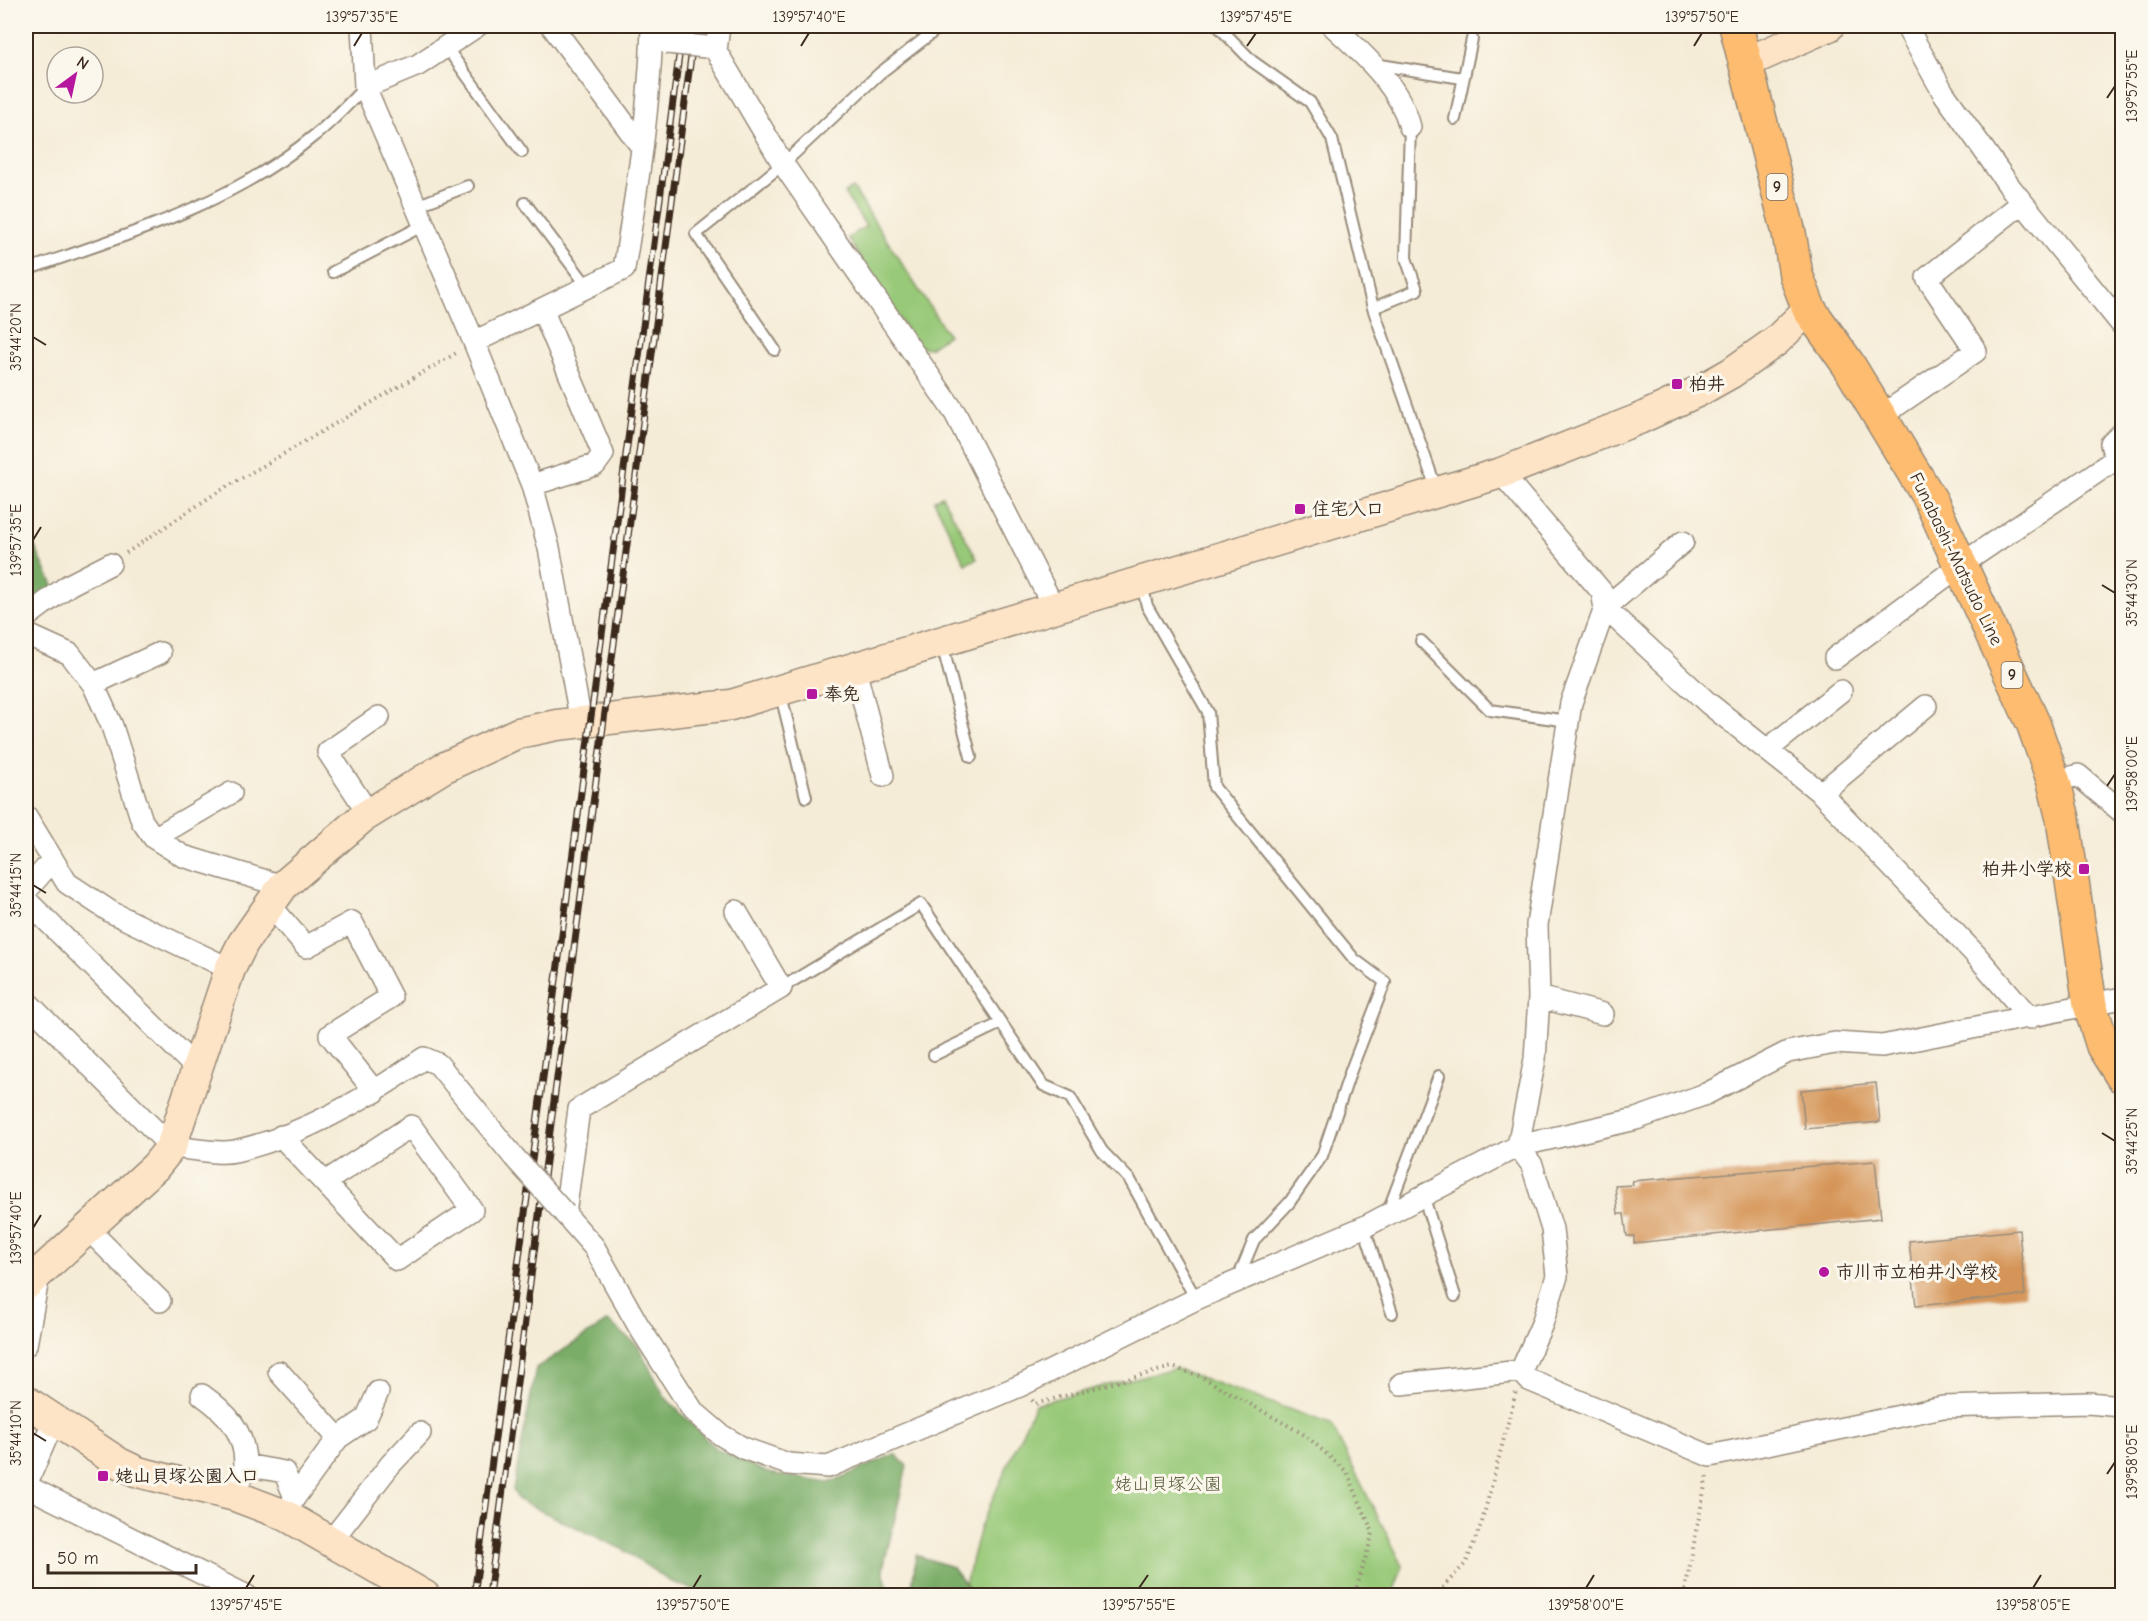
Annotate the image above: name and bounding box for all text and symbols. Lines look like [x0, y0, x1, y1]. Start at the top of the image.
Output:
text: 139°57'35"E [326, 8, 398, 26]
text: 139°57'40"E [773, 8, 845, 26]
text: 139°57'45"E [1220, 8, 1292, 26]
text: 139°57'50"E [1665, 8, 1739, 26]
north arrow [45, 45, 105, 105]
text: 139°57'55"E [2123, 50, 2141, 122]
text: N [73, 53, 92, 74]
road number: 9 [1766, 174, 1788, 200]
text: 35°44'20"N [7, 303, 25, 371]
place label: 柏井 [1689, 374, 1725, 395]
marker: 柏井 [1670, 377, 1684, 391]
street label: Funabashi-Matsudo Line [1905, 469, 2007, 649]
place label: 住宅入口 [1312, 499, 1384, 520]
marker: 住宅入口 [1293, 502, 1307, 516]
text: 139°57'35"E [7, 504, 25, 576]
text: 35°44'30"N [2123, 559, 2141, 627]
road number: 9 [2002, 662, 2022, 688]
place label: 奉免 [824, 684, 860, 705]
marker: 奉免 [805, 687, 819, 701]
text: 139°58'00"E [2123, 736, 2141, 812]
text: 35°44'15"N [7, 853, 25, 917]
place label: 柏井小学校 [1982, 859, 2072, 880]
marker: 柏井小学校 [2077, 862, 2091, 876]
text: 35°44'25"N [2123, 1108, 2141, 1174]
text: 139°57'40"E [7, 1192, 25, 1264]
place label: 市川市立柏井小学校 [1836, 1262, 1998, 1283]
marker: 市川市立柏井小学校 [1817, 1265, 1831, 1279]
text: 35°44'10"N [7, 1400, 25, 1466]
text: 139°58'05"E [2123, 1425, 2141, 1499]
place label: 姥山貝塚公園入口 [115, 1466, 259, 1487]
marker: 姥山貝塚公園入口 [96, 1469, 110, 1483]
park label: 姥山貝塚公園 [1114, 1474, 1222, 1495]
scale bar [48, 1537, 196, 1575]
text: 50 m [57, 1548, 99, 1569]
text: 139°57'45"E [210, 1596, 282, 1614]
text: 139°57'50"E [656, 1596, 730, 1614]
text: 139°57'55"E [1103, 1596, 1175, 1614]
text: 139°58'00"E [1548, 1596, 1624, 1614]
text: 139°58'05"E [1996, 1596, 2070, 1614]

